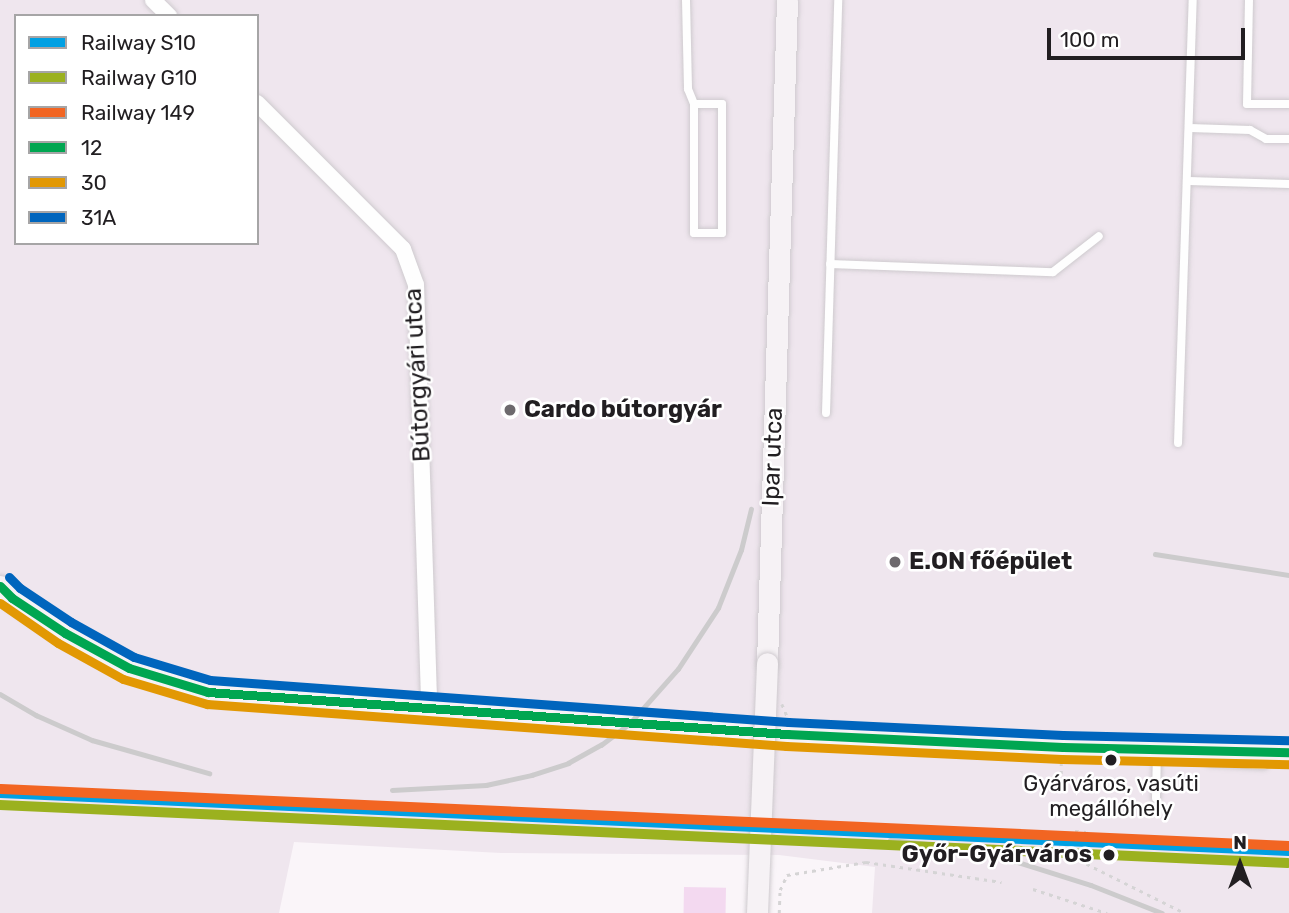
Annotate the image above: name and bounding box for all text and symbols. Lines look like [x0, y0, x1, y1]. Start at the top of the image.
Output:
legend [14, 14, 259, 245]
scale bar [1051, 14, 1249, 58]
text: 100 m [1060, 27, 1119, 52]
text: Railway S10 [81, 30, 196, 55]
text: Railway G10 [81, 65, 197, 90]
text: Railway 149 [81, 100, 195, 125]
text: 12 [81, 135, 102, 160]
text: 30 [81, 170, 107, 195]
text: 31A [81, 205, 116, 230]
street label: Bútorgyári utca [399, 287, 437, 463]
place label: Cardo bútorgyár [524, 396, 722, 424]
marker: Cardo bútorgyár [502, 402, 518, 418]
street label: Ipar utca [757, 407, 789, 507]
place label: E.ON főépület [909, 548, 1073, 576]
marker: E.ON főépület [887, 554, 903, 570]
marker: Gyárváros, vasúti megállóhely [1104, 753, 1118, 767]
place label: Gyárváros, vasúti megállóhely [1023, 770, 1199, 822]
north arrow [1205, 829, 1275, 899]
text: N [1233, 831, 1247, 854]
place label: Győr-Gyárváros [902, 841, 1092, 869]
marker: Győr-Gyárváros [1098, 844, 1120, 866]

